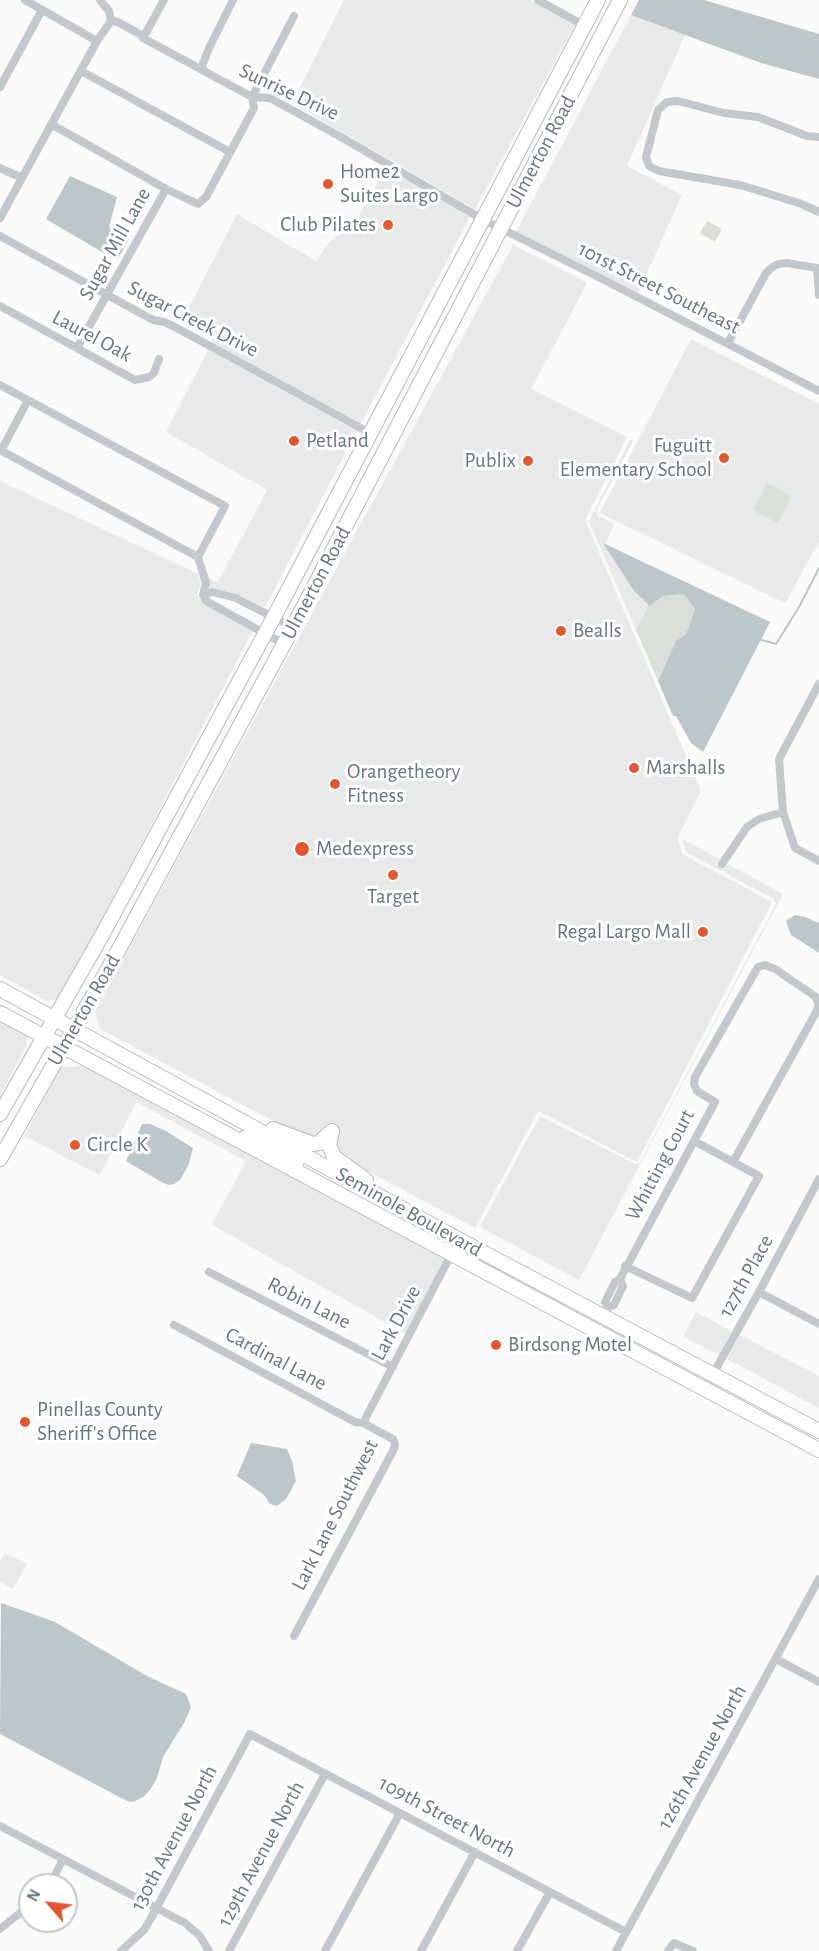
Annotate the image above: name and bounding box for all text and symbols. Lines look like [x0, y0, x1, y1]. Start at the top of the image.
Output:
street label: Sunrise Drive [235, 58, 343, 126]
street label: Ulmerton Road [501, 91, 581, 213]
place label: Home2 Suites Largo [340, 159, 439, 209]
marker: Home2 Suites Largo [321, 177, 335, 191]
street label: Sugar Mill Lane [74, 183, 156, 305]
place label: Club Pilates [280, 212, 376, 238]
marker: Club Pilates [381, 218, 395, 232]
street label: 101st Street Southeast [574, 236, 744, 340]
street label: Sugar Creek Drive [123, 275, 263, 363]
street label: Laurel Oak [48, 305, 136, 367]
place label: Petland [306, 428, 369, 454]
place label: Fuguitt Elementary School [560, 433, 712, 483]
marker: Petland [287, 434, 301, 448]
place label: Publix [464, 448, 516, 474]
marker: Fuguitt Elementary School [717, 451, 731, 465]
marker: Publix [521, 454, 535, 468]
street label: Ulmerton Road [276, 522, 356, 644]
place label: Bealls [573, 618, 622, 644]
marker: Bealls [554, 624, 568, 638]
place label: Marshalls [646, 755, 725, 781]
place label: Orangetheory Fitness [347, 759, 461, 809]
marker: Marshalls [627, 761, 641, 775]
marker: Orangetheory Fitness [328, 777, 342, 791]
place label: Medexpress [316, 836, 414, 862]
marker: Medexpress [293, 840, 311, 858]
marker: Target [386, 868, 400, 882]
place label: Target [367, 884, 419, 910]
place label: Regal Largo Mall [557, 919, 691, 945]
marker: Regal Largo Mall [696, 925, 710, 939]
street label: Ulmerton Road [42, 950, 126, 1070]
street label: Whitting Court [620, 1105, 700, 1225]
place label: Circle K [87, 1132, 148, 1158]
marker: Circle K [68, 1138, 82, 1152]
street label: Seminole Boulevard [332, 1161, 486, 1263]
street label: 127th Place [713, 1230, 779, 1322]
street label: Robin Lane [263, 1271, 355, 1335]
street label: Lark Drive [366, 1281, 426, 1365]
street label: Cardinal Lane [221, 1322, 331, 1396]
place label: Birdsong Motel [508, 1332, 632, 1358]
marker: Birdsong Motel [489, 1338, 503, 1352]
place label: Pinellas County Sheriff's Office [37, 1397, 163, 1447]
marker: Pinellas County Sheriff's Office [18, 1415, 32, 1429]
street label: Lark Lane Southwest [286, 1435, 384, 1595]
street label: 126th Avenue North [652, 1681, 752, 1833]
street label: 130th Avenue North [125, 1761, 223, 1915]
street label: 109th Street North [375, 1771, 519, 1863]
street label: 129th Avenue North [212, 1777, 310, 1931]
north arrow [18, 1873, 78, 1933]
text: N [24, 1887, 44, 1904]

